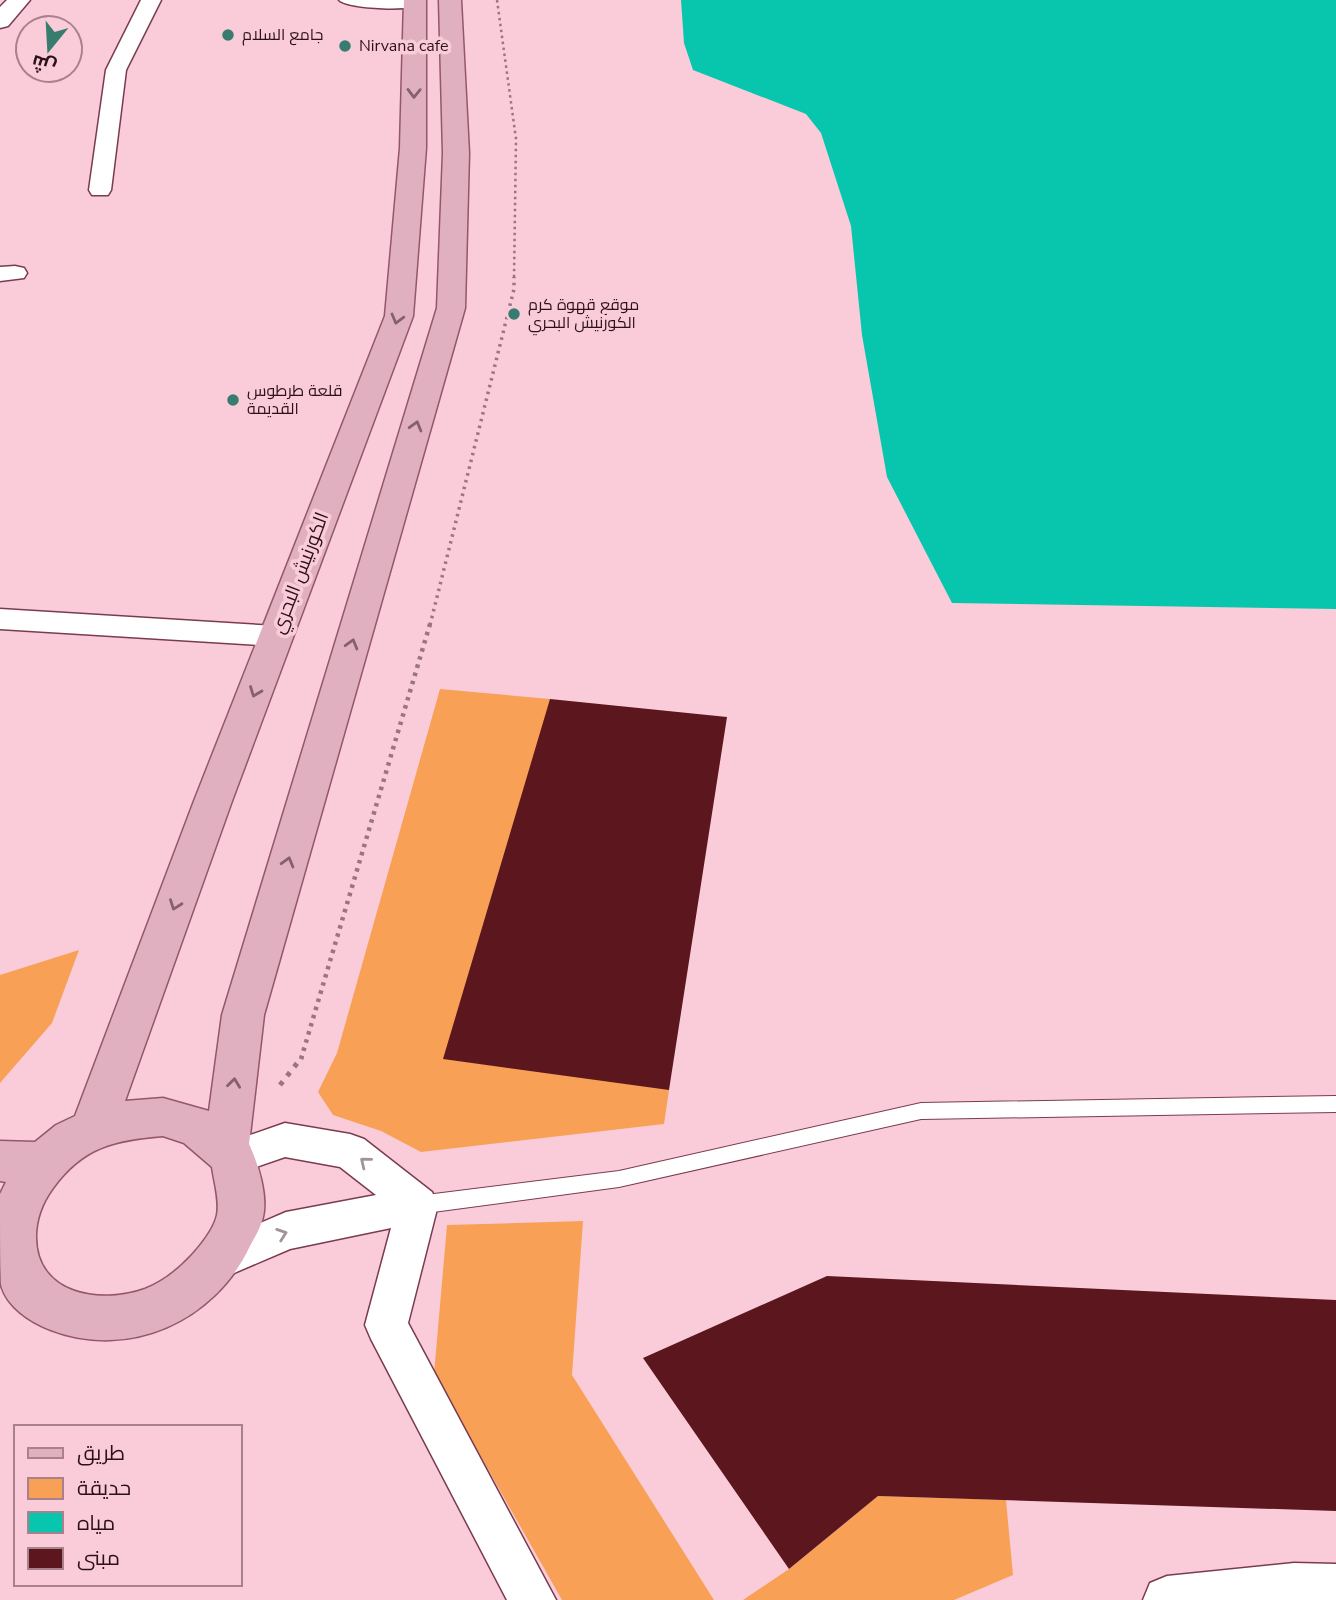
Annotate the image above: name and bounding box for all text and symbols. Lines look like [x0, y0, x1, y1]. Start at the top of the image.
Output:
north arrow [14, 14, 84, 84]
place label: جامع السلام [242, 24, 323, 46]
marker: جامع السلام [220, 27, 236, 43]
place label: Nirvana cafe [359, 35, 448, 57]
marker: Nirvana cafe [337, 38, 353, 54]
text: ش [28, 48, 60, 80]
one-way arrow [406, 88, 422, 98]
place label: موقع قهوة كرم الكورنيش البحري [528, 294, 639, 336]
marker: موقع قهوة كرم الكورنيش البحري [506, 306, 522, 322]
one-way arrow [390, 313, 405, 325]
place label: قلعة طرطوس القديمة [247, 380, 342, 420]
marker: قلعة طرطوس القديمة [225, 392, 241, 408]
one-way arrow [408, 420, 423, 432]
street label: الكورنيش البحري [265, 509, 336, 638]
one-way arrow [344, 638, 359, 650]
one-way arrow [249, 685, 263, 697]
one-way arrow [279, 856, 294, 868]
one-way arrow [169, 898, 183, 910]
one-way arrow [227, 1077, 242, 1089]
one-way arrow [360, 1158, 373, 1170]
one-way arrow [276, 1228, 288, 1242]
legend [14, 1425, 242, 1586]
text: طريق [77, 1439, 125, 1467]
text: حديقة [77, 1474, 131, 1502]
text: مياه [77, 1509, 115, 1537]
text: مبنى [77, 1544, 120, 1572]

